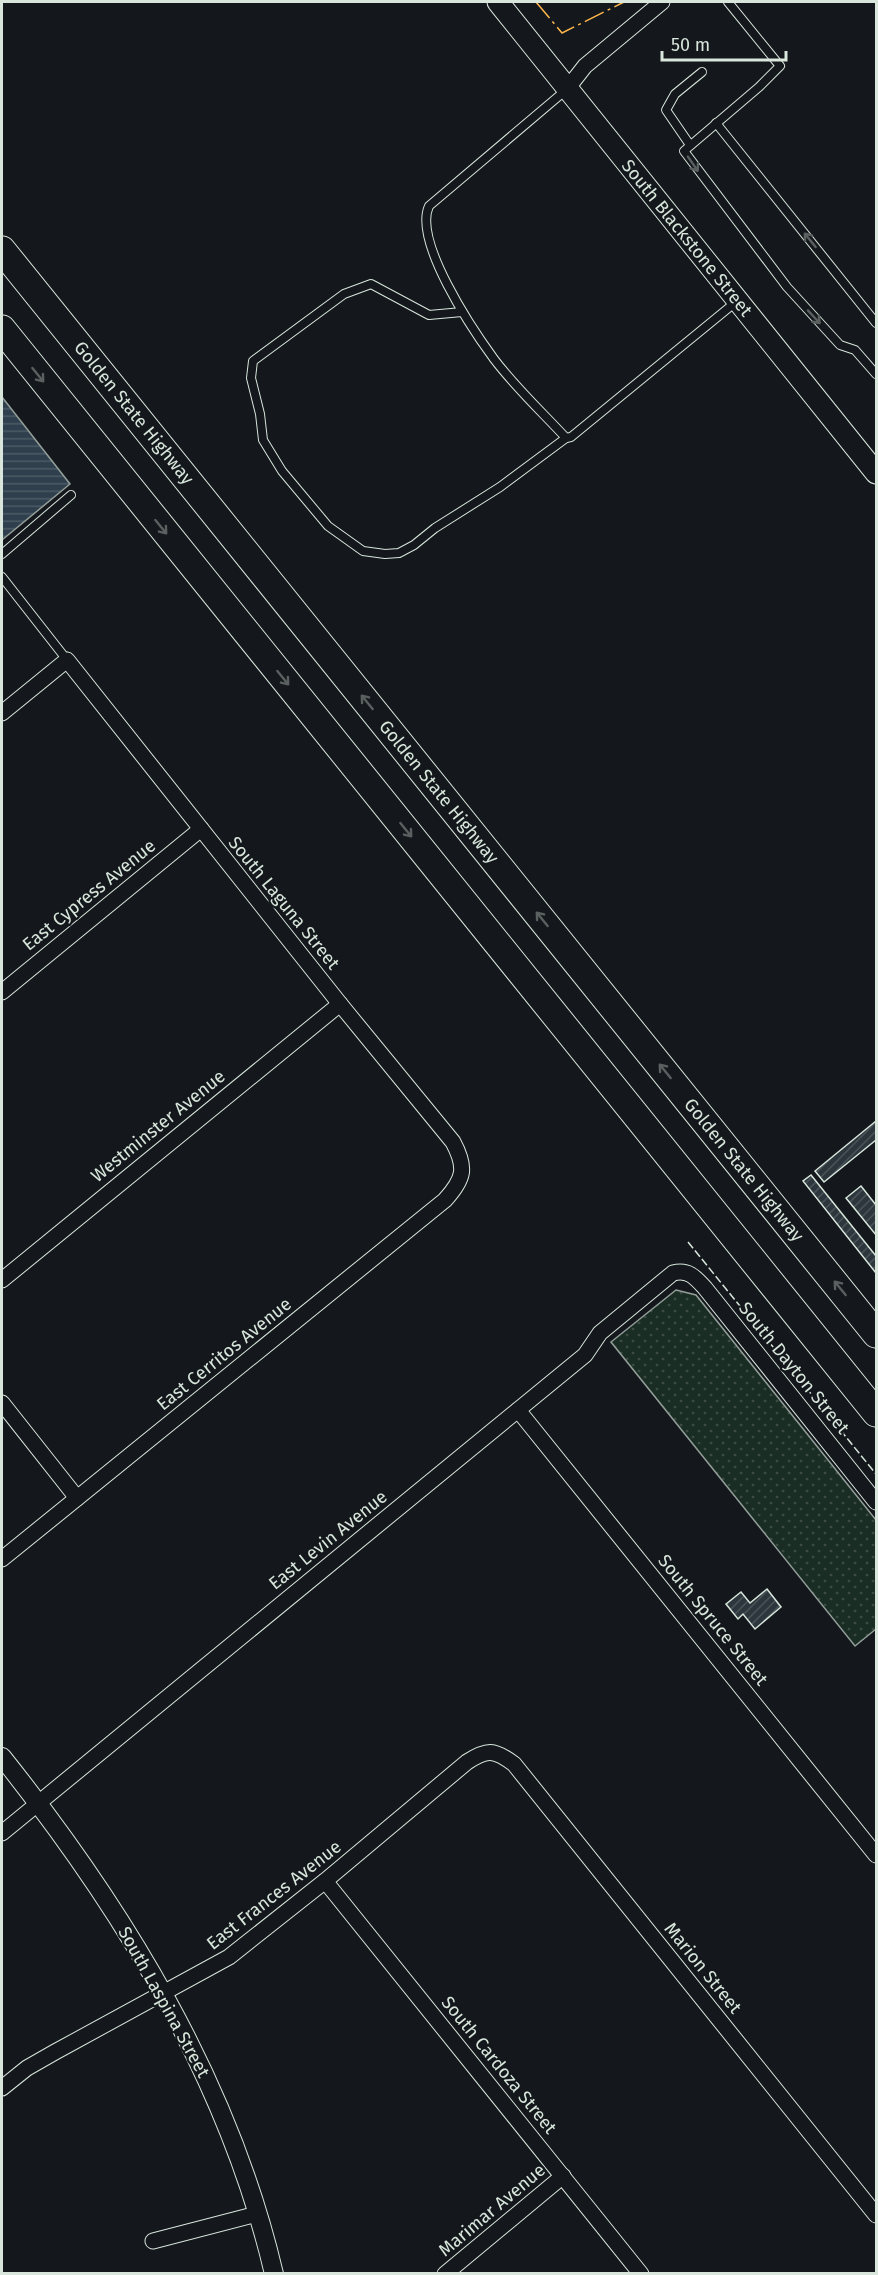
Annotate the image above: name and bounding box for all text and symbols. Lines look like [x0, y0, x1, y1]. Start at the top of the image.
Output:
scale bar [662, 24, 786, 62]
text: 50 m [671, 34, 710, 56]
street label: South Blackstone Street [617, 155, 757, 321]
one-way arrow [687, 156, 699, 172]
one-way arrow [803, 233, 817, 248]
one-way arrow [807, 309, 821, 324]
street label: Golden State Highway [69, 337, 199, 489]
one-way arrow [32, 367, 45, 383]
one-way arrow [154, 518, 167, 534]
one-way arrow [277, 670, 290, 686]
one-way arrow [360, 694, 373, 710]
street label: Golden State Highway [374, 716, 504, 868]
one-way arrow [399, 822, 412, 838]
street label: South Laguna Street [224, 832, 345, 974]
street label: East Cypress Avenue [18, 835, 160, 955]
one-way arrow [536, 912, 549, 928]
one-way arrow [658, 1063, 671, 1079]
street label: Westminster Avenue [86, 1065, 230, 1187]
street label: Golden State Highway [679, 1094, 809, 1246]
one-way arrow [833, 1280, 846, 1296]
street label: East Cerritos Avenue [152, 1293, 296, 1415]
street label: South Dayton Street [734, 1298, 854, 1439]
street label: East Levin Avenue [264, 1486, 392, 1594]
street label: South Spruce Street [653, 1550, 773, 1690]
street label: East Frances Avenue [202, 1836, 346, 1954]
street label: Marion Street [660, 1918, 747, 2018]
street label: South Laspina Street [113, 1923, 215, 2082]
street label: South Cardoza Street [437, 1992, 562, 2139]
street label: Marimar Avenue [434, 2159, 550, 2261]

